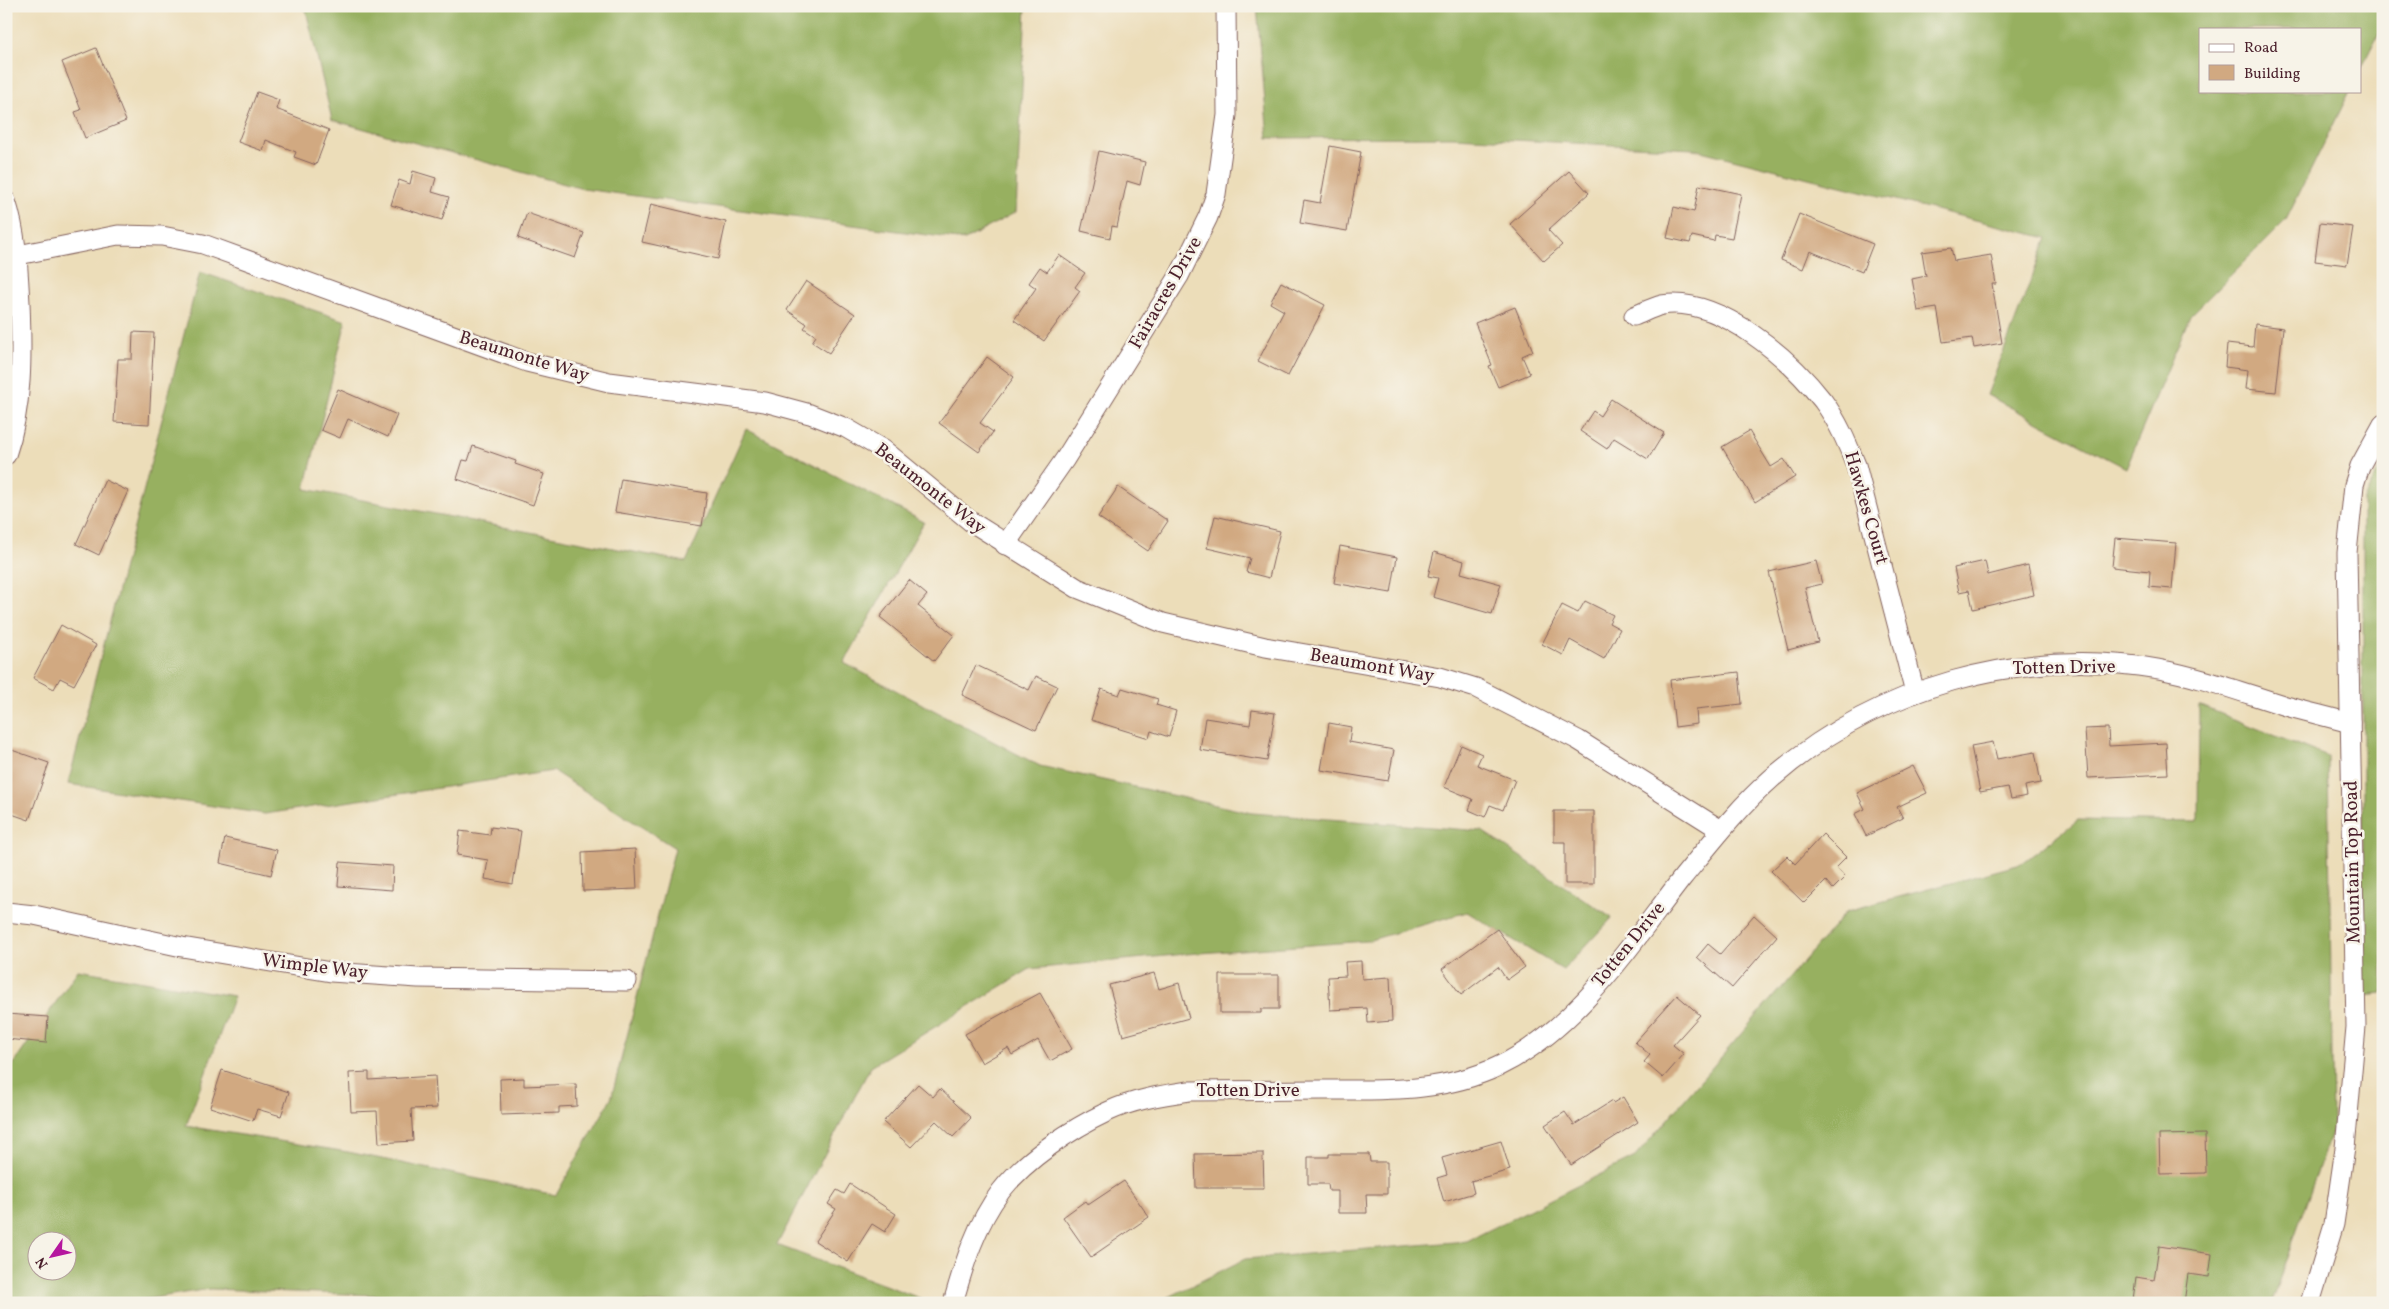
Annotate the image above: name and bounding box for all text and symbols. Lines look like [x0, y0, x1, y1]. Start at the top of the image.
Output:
legend [2199, 28, 2362, 92]
text: Road [2244, 38, 2278, 59]
text: Building [2244, 64, 2301, 85]
street label: Fairacres Drive [1123, 232, 1209, 354]
street label: Beaumonte Way [456, 325, 592, 389]
street label: Beaumonte Way [869, 437, 991, 541]
street label: Hawkes Court [1837, 448, 1895, 568]
street label: Beaumont Way [1308, 642, 1436, 690]
street label: Totten Drive [2012, 654, 2116, 682]
street label: Mountain Top Road [2339, 780, 2367, 944]
street label: Totten Drive [1586, 897, 1672, 993]
street label: Wimple Way [261, 948, 369, 986]
street label: Totten Drive [1196, 1078, 1300, 1104]
north arrow [28, 1232, 78, 1282]
text: N [32, 1253, 53, 1272]

